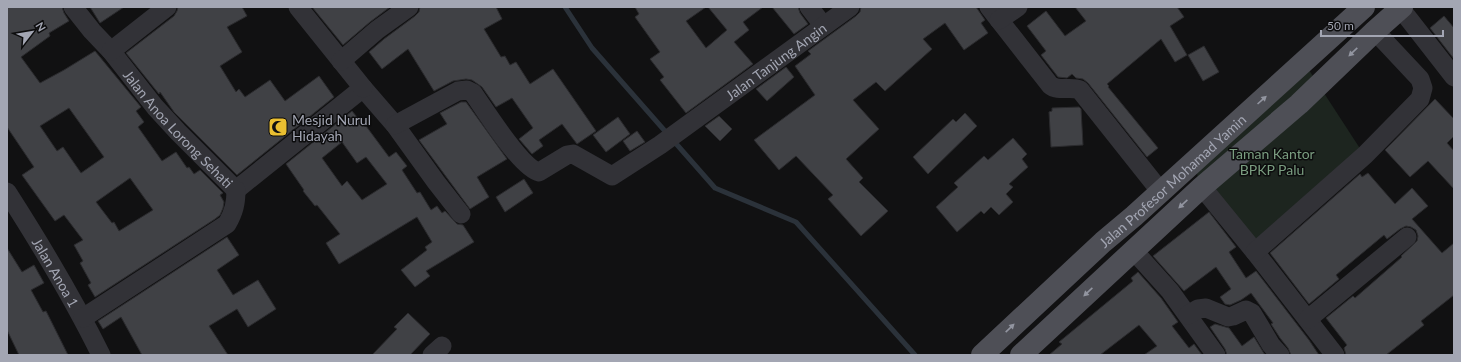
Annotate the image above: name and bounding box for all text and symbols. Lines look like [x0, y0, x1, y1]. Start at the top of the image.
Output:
north arrow [12, 12, 52, 52]
scale bar [1321, 12, 1443, 38]
text: 50 m [1327, 18, 1354, 33]
street label: Jalan Tanjung Angin [722, 19, 829, 103]
text: N [33, 20, 49, 34]
one-way arrow [1348, 47, 1358, 57]
street label: Jalan Anoa Lorong Sehati [120, 66, 237, 191]
one-way arrow [1257, 95, 1267, 105]
street label: Jalan Profesor Mohamad Yamin [1095, 110, 1249, 250]
place label: Mesjid Nurul Hidayah [292, 111, 371, 144]
mosque icon: Mesjid Nurul Hidayah [267, 116, 289, 138]
park label: Taman Kantor BPKP Palu [1229, 145, 1315, 178]
one-way arrow [1178, 199, 1188, 209]
street label: Jalan Anoa 1 [29, 234, 83, 310]
one-way arrow [1082, 288, 1093, 297]
one-way arrow [1005, 323, 1015, 333]

